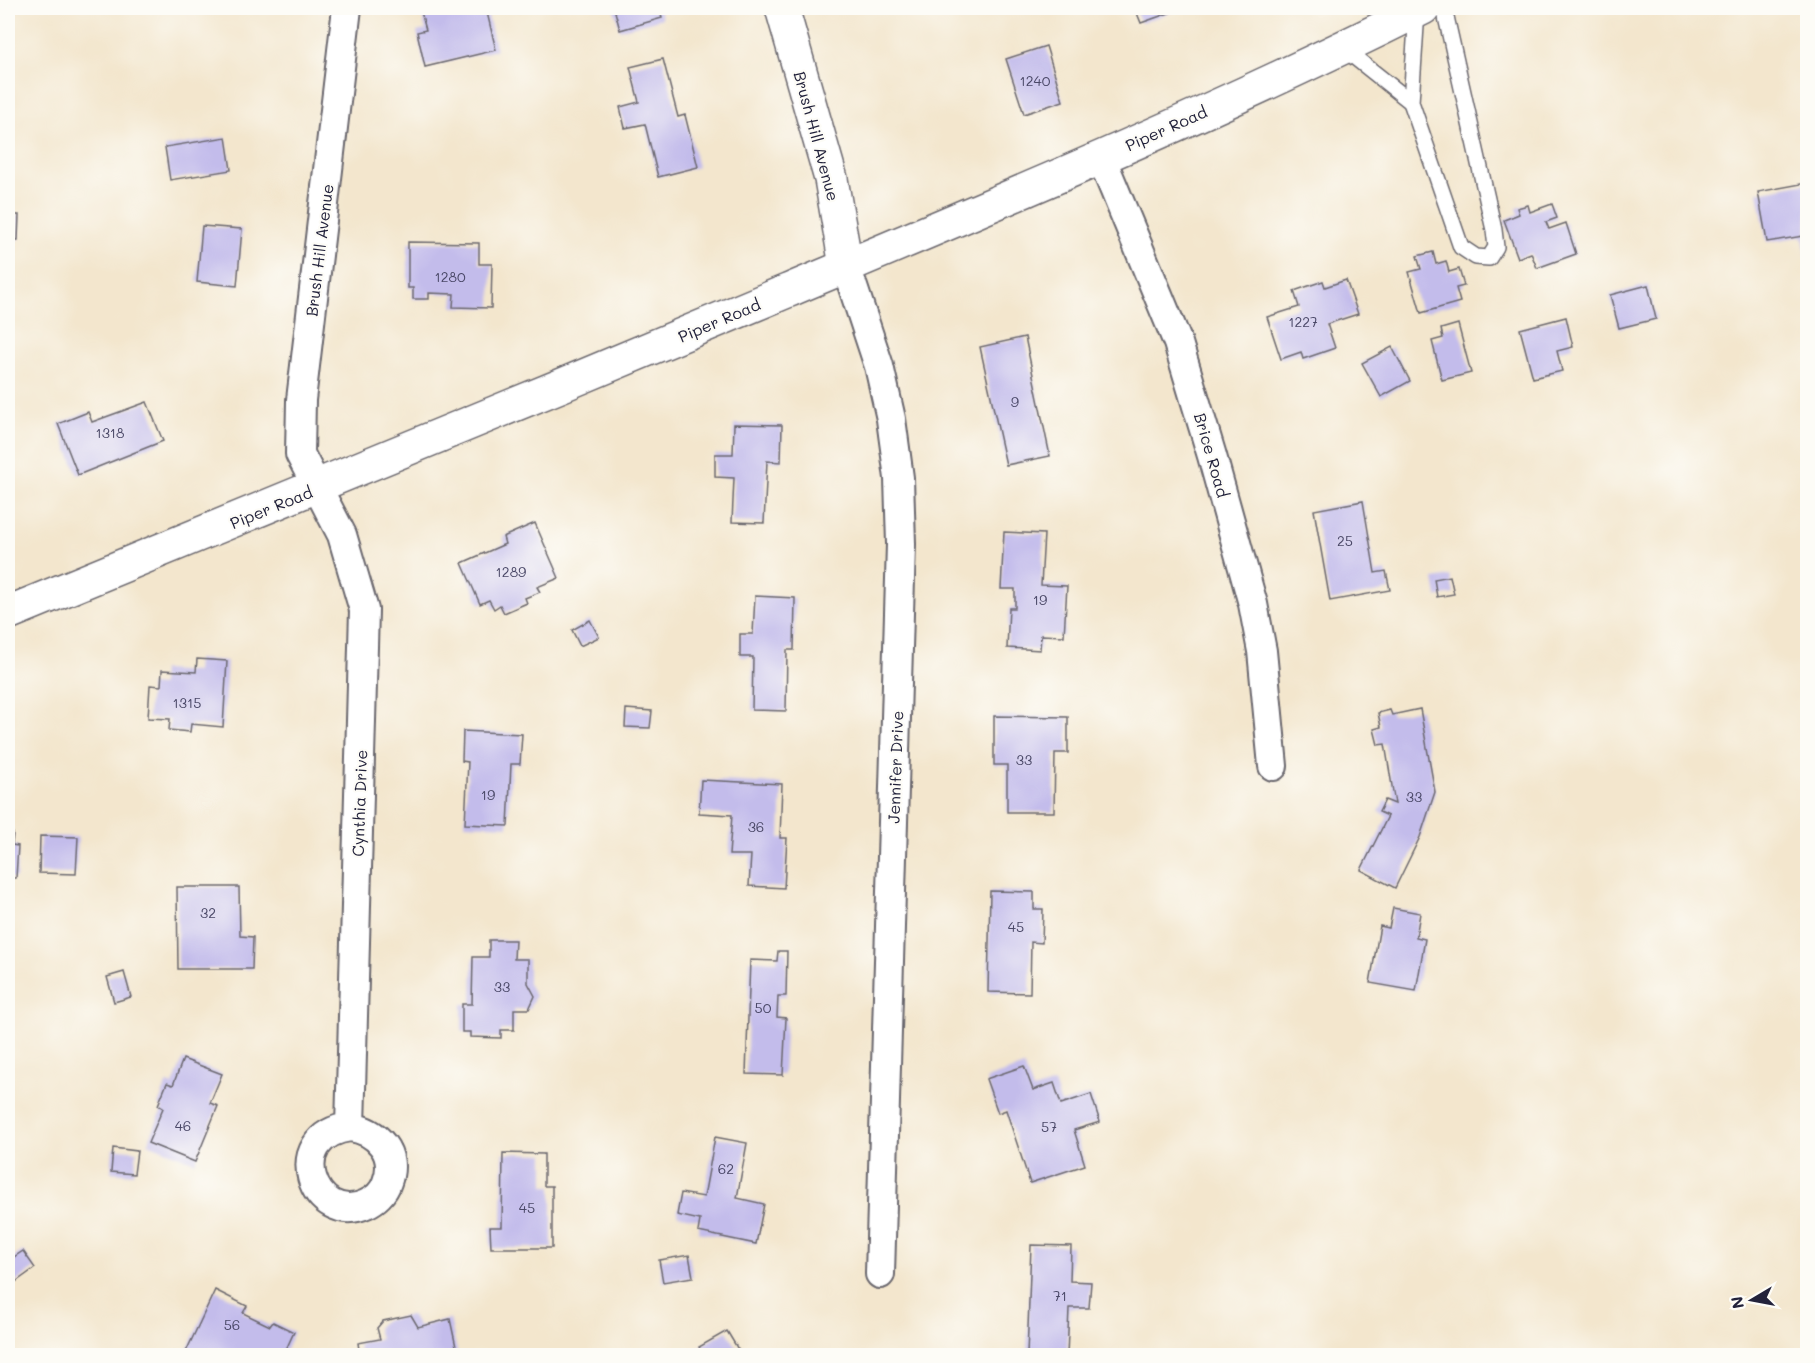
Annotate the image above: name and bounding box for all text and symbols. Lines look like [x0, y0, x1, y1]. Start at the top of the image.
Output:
street label: Brush Hill Avenue [790, 69, 844, 203]
house number: 1240 [1020, 71, 1051, 90]
street label: Piper Road [1122, 101, 1210, 155]
street label: Brush Hill Avenue [300, 182, 338, 318]
house number: 1280 [434, 267, 466, 286]
street label: Piper Road [675, 293, 763, 347]
house number: 1227 [1288, 312, 1318, 331]
house number: 9 [1011, 392, 1019, 411]
street label: Brice Road [1190, 410, 1234, 500]
house number: 1318 [95, 423, 125, 442]
street label: Piper Road [227, 481, 315, 533]
house number: 25 [1337, 531, 1353, 550]
house number: 1289 [496, 562, 526, 581]
house number: 19 [1033, 590, 1047, 609]
house number: 1315 [173, 693, 201, 712]
street label: Jennifer Drive [883, 710, 907, 824]
street label: Cynthia Drive [347, 749, 371, 857]
house number: 33 [1016, 750, 1032, 769]
house number: 19 [481, 785, 495, 804]
house number: 33 [1406, 787, 1422, 806]
house number: 36 [748, 817, 764, 836]
house number: 32 [200, 903, 216, 922]
house number: 45 [1008, 917, 1024, 936]
house number: 33 [494, 977, 510, 996]
house number: 50 [755, 998, 772, 1017]
house number: 46 [175, 1116, 191, 1135]
house number: 57 [1041, 1117, 1057, 1136]
house number: 62 [718, 1159, 734, 1178]
house number: 45 [519, 1198, 535, 1217]
north arrow [1722, 1270, 1782, 1330]
house number: 71 [1053, 1286, 1067, 1305]
text: N [1725, 1295, 1748, 1311]
house number: 56 [224, 1315, 240, 1334]

